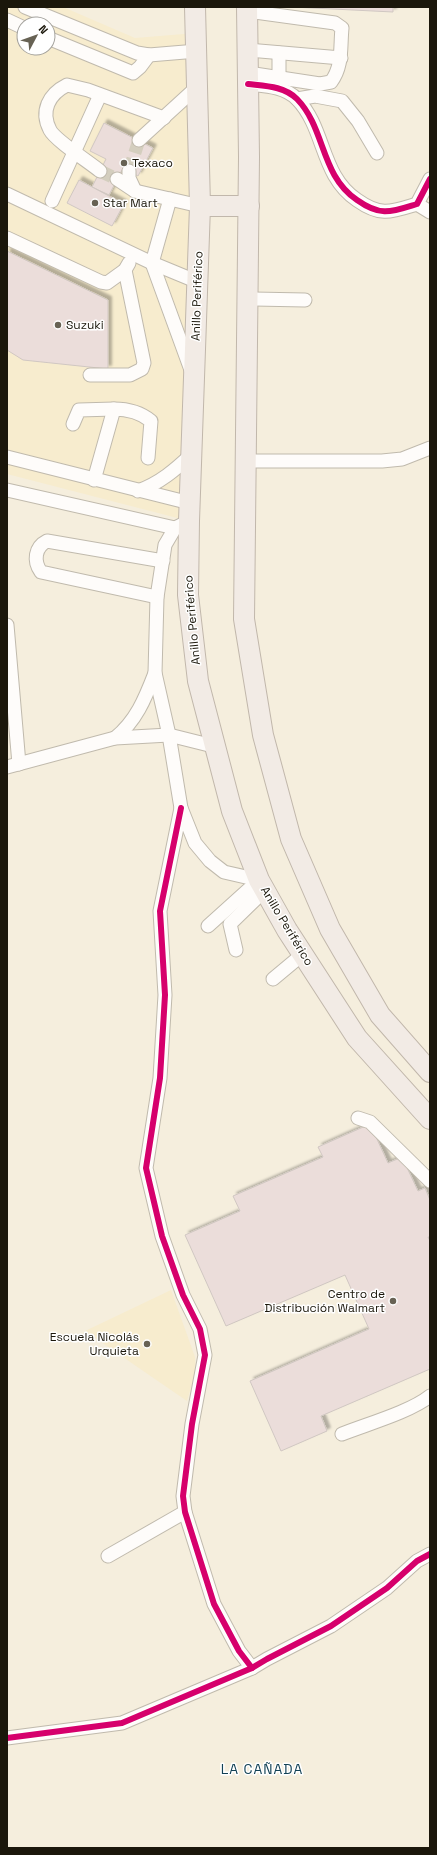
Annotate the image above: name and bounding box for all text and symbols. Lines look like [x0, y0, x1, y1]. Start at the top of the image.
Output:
north arrow [16, 16, 56, 56]
text: N [36, 22, 51, 37]
place label: Texaco [132, 155, 173, 171]
marker: Texaco [119, 158, 129, 168]
place label: Star Mart [103, 195, 158, 211]
marker: Star Mart [90, 198, 100, 208]
street label: Anillo Periférico [187, 251, 207, 341]
place label: Suzuki [66, 317, 104, 333]
marker: Suzuki [53, 320, 63, 330]
street label: Anillo Periférico [180, 574, 204, 666]
street label: Anillo Periférico [257, 883, 317, 969]
place label: Centro de Distribución Walmart [264, 1286, 385, 1316]
marker: Centro de Distribución Walmart [388, 1296, 398, 1306]
place label: Escuela Nicolás Urquieta [50, 1329, 139, 1359]
marker: Escuela Nicolás Urquieta [142, 1339, 152, 1349]
district label: LA CAÑADA [221, 1760, 303, 1778]

